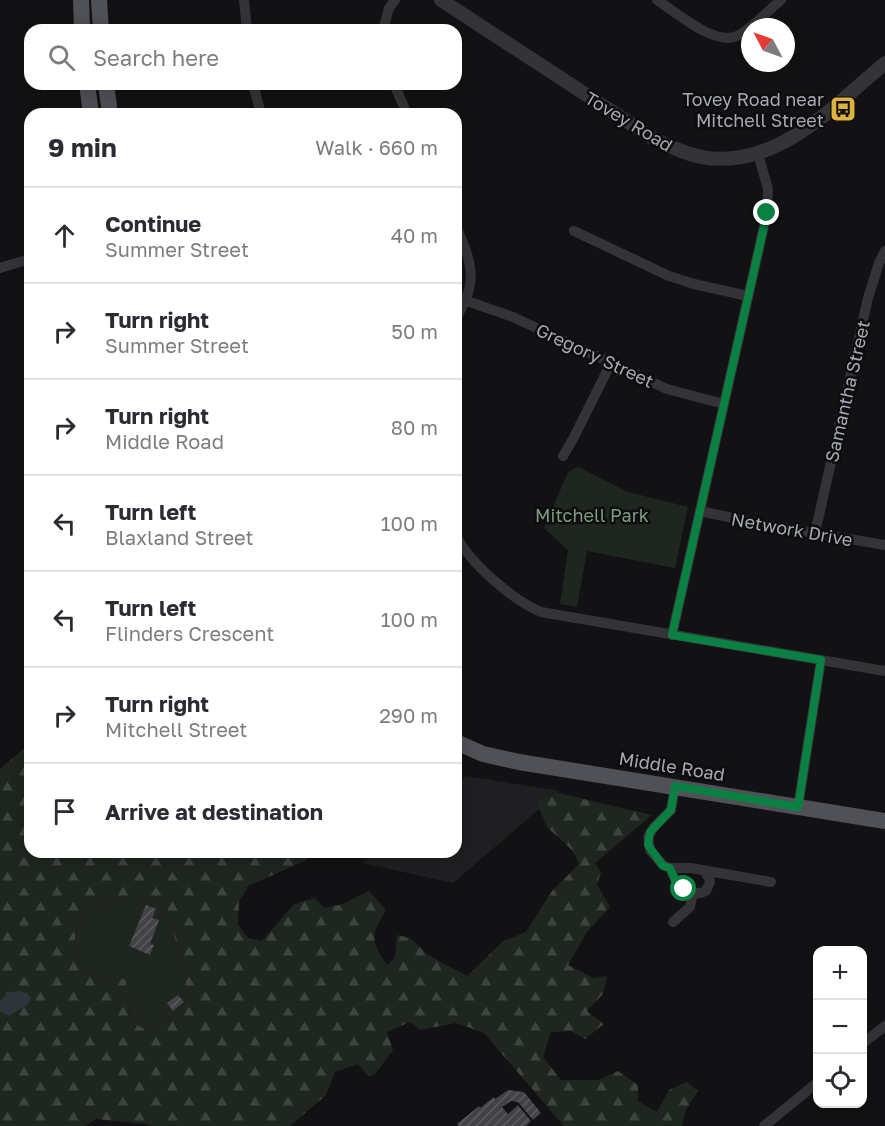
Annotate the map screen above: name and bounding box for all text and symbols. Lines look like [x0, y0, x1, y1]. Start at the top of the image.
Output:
north arrow [741, 18, 795, 72]
search box [24, 24, 462, 90]
icon: search [45, 41, 78, 74]
text: Search here [93, 44, 219, 71]
street label: Tovey Road [581, 86, 677, 156]
place label: Tovey Road near Mitchell Street [682, 88, 824, 131]
bus stop icon: Tovey Road near Mitchell Street [828, 94, 858, 124]
text: 9 min [48, 132, 117, 163]
text: Walk · 660 m [315, 135, 438, 159]
route end [753, 199, 779, 225]
text: Continue [105, 210, 201, 237]
icon: ahead [48, 219, 81, 252]
text: 40 m [391, 223, 438, 247]
text: Summer Street [105, 237, 249, 261]
text: Turn right [105, 306, 209, 333]
icon: right [48, 315, 81, 348]
street label: Gregory Street [533, 318, 657, 392]
street label: Samantha Street [820, 318, 874, 464]
text: 50 m [391, 319, 438, 343]
text: Summer Street [105, 333, 249, 357]
text: Turn right [105, 402, 209, 429]
icon: right [48, 411, 81, 444]
text: 80 m [391, 415, 438, 439]
text: Middle Road [105, 429, 224, 453]
text: Turn left [105, 498, 196, 525]
park label: Mitchell Park [535, 504, 649, 526]
icon: left [48, 507, 81, 540]
street label: Network Drive [730, 507, 854, 551]
text: 100 m [381, 511, 438, 535]
text: Blaxland Street [105, 525, 254, 549]
text: Turn left [105, 594, 196, 621]
icon: left [48, 603, 81, 636]
text: 100 m [381, 607, 438, 631]
text: Flinders Crescent [105, 621, 274, 645]
text: Turn right [105, 690, 209, 717]
icon: right [48, 699, 81, 732]
text: 290 m [379, 703, 438, 727]
text: Mitchell Street [105, 717, 247, 741]
street label: Middle Road [617, 747, 727, 785]
icon: arrive [48, 795, 81, 828]
text: Arrive at destination [105, 798, 323, 825]
route start [670, 875, 696, 901]
map controls [813, 946, 867, 1108]
button: + [813, 946, 867, 1000]
button: − [813, 1000, 867, 1054]
button: locate [813, 1054, 867, 1108]

